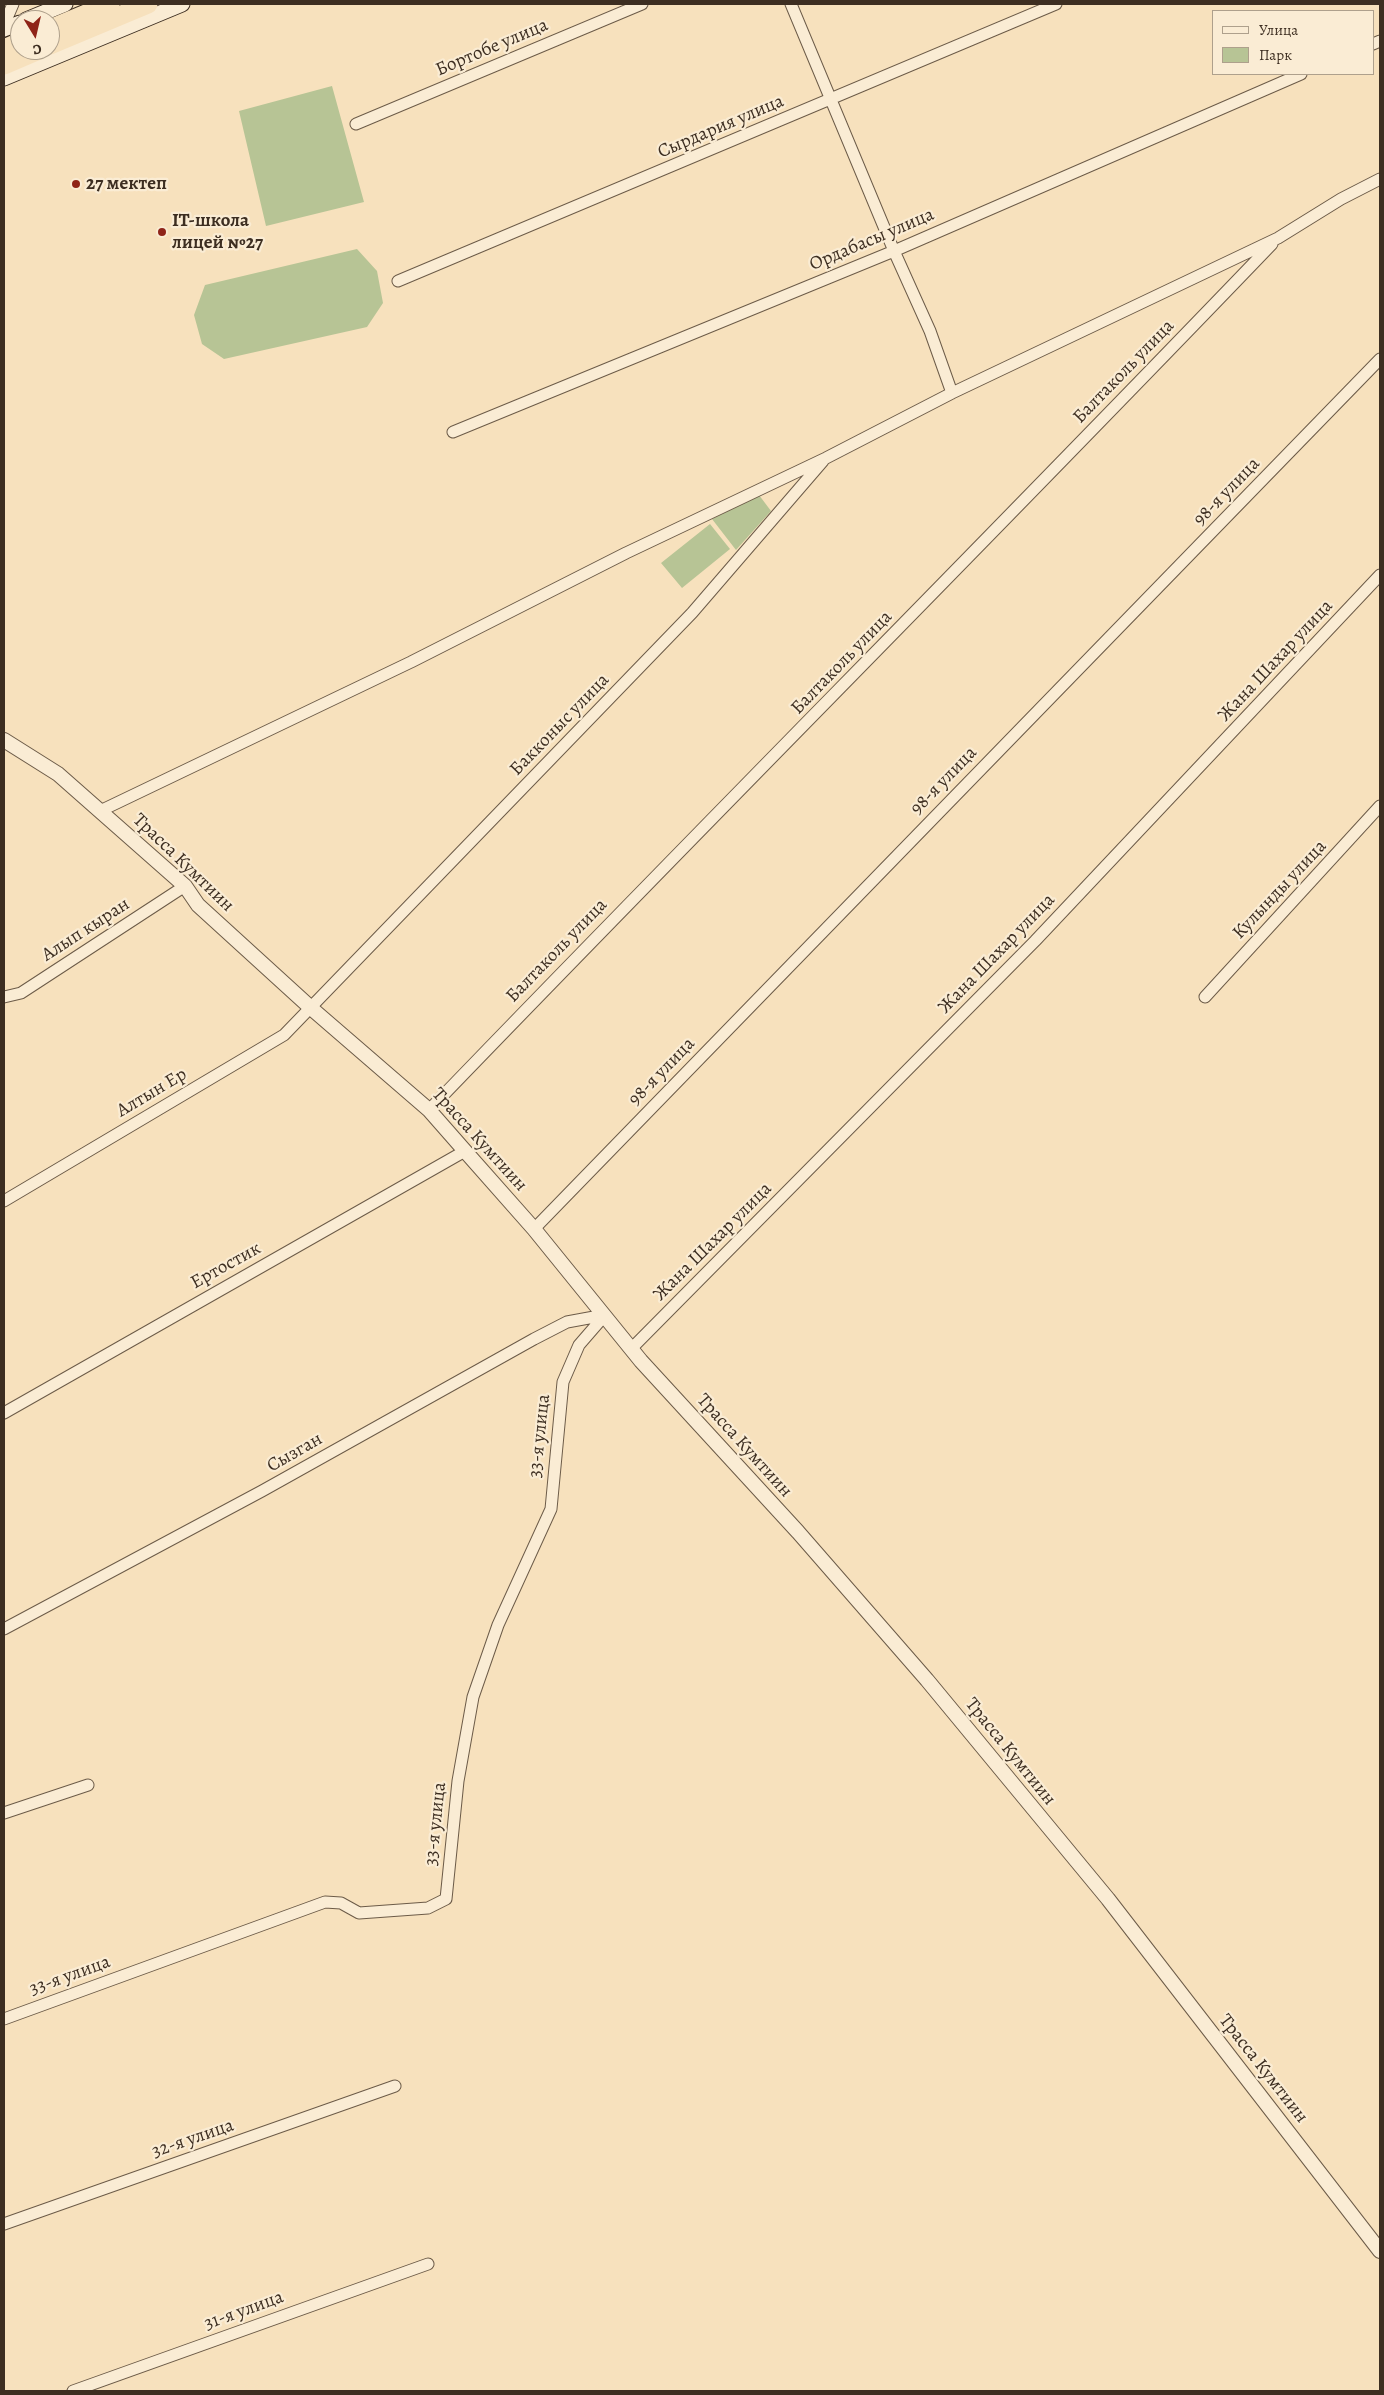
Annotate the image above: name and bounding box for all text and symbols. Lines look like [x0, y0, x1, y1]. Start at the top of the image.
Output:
north arrow [10, 10, 60, 60]
legend [1212, 10, 1374, 75]
street label: Бортобе улица [432, 14, 552, 82]
text: Улица [1259, 20, 1298, 40]
text: С [32, 39, 43, 59]
text: Парк [1259, 45, 1292, 65]
street label: Сырдария улица [654, 90, 788, 164]
place label: 27 мектеп [86, 173, 167, 195]
marker: 27 мектеп [70, 178, 82, 190]
street label: Ордабасы улица [806, 203, 938, 277]
place label: IT-школа лицей №27 [172, 210, 263, 254]
marker: IT-школа лицей №27 [156, 226, 168, 238]
street label: Балтаколь улица [1069, 315, 1179, 429]
street label: 98-я улица [1189, 453, 1265, 531]
street label: Жана Шахар улица [1214, 595, 1338, 727]
street label: Балтаколь улица [787, 606, 897, 720]
street label: Бакконыс улица [506, 669, 614, 781]
street label: 98-я улица [906, 742, 982, 820]
street label: Трасса Кумтиин [128, 809, 238, 917]
street label: Кулынды улица [1228, 836, 1332, 944]
street label: Жана Шахар улица [934, 889, 1060, 1019]
street label: Алып кыран [38, 893, 134, 967]
street label: Балтаколь улица [502, 894, 612, 1008]
street label: 98-я улица [624, 1033, 700, 1111]
street label: Алтын Ер [113, 1063, 191, 1123]
street label: Трасса Кумтиин [426, 1083, 532, 1197]
street label: Жана Шахар улица [649, 1178, 777, 1306]
street label: Ертостик [187, 1237, 265, 1295]
street label: Трасса Кумтиин [691, 1389, 797, 1503]
street label: 33-я улица [524, 1393, 556, 1479]
street label: Сызган [263, 1428, 327, 1478]
street label: Трасса Кумтиин [960, 1694, 1060, 1810]
street label: 33-я улица [420, 1781, 452, 1867]
street label: 33-я улица [27, 1951, 113, 2001]
street label: Трасса Кумтиин [1213, 2010, 1313, 2128]
street label: 32-я улица [149, 2114, 237, 2164]
street label: 31-я улица [201, 2286, 287, 2336]

